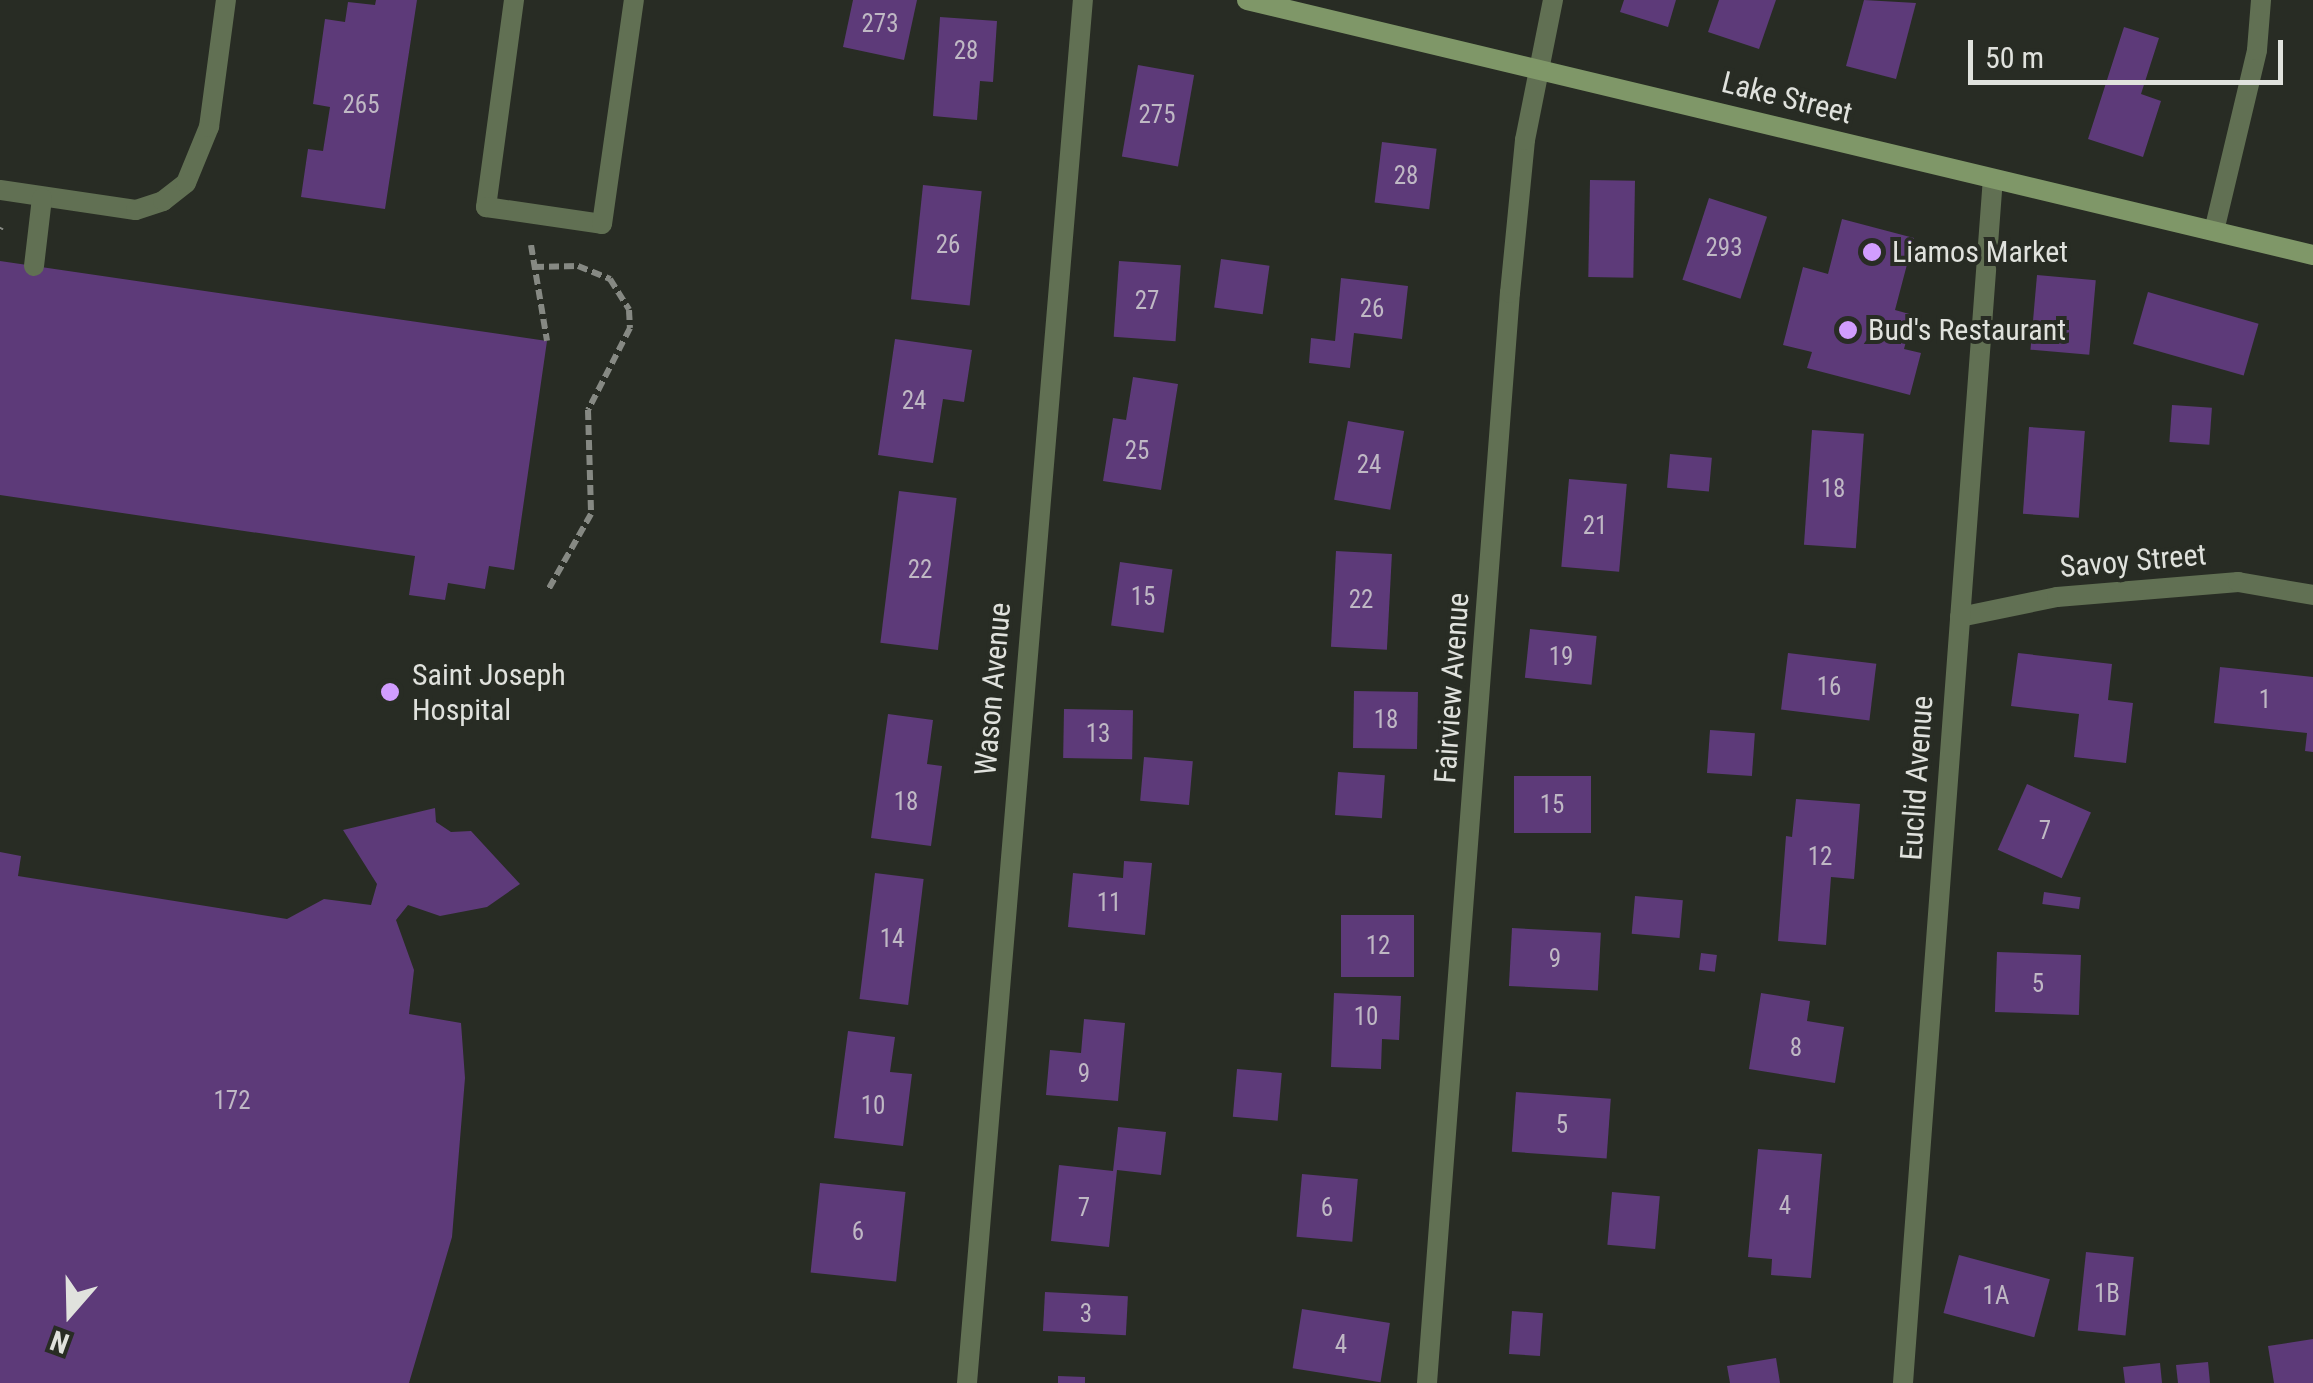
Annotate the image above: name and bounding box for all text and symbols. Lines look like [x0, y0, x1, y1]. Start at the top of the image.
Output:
house number: 273 [861, 9, 899, 39]
scale bar [1973, 20, 2288, 82]
house number: 28 [954, 36, 978, 66]
text: 50 m [1985, 40, 2044, 75]
street label: Lake Street [1718, 64, 1856, 132]
house number: 265 [342, 90, 380, 120]
house number: 275 [1138, 100, 1176, 130]
house number: 28 [1394, 161, 1418, 191]
house number: 26 [936, 230, 960, 260]
house number: 293 [1705, 233, 1743, 263]
place label: Liamos Market [1892, 234, 2068, 270]
marker: Liamos Market [1861, 241, 1883, 263]
house number: 27 [1135, 286, 1159, 316]
house number: 26 [1360, 294, 1384, 324]
place label: Bud's Restaurant [1868, 312, 2066, 348]
marker: Bud's Restaurant [1837, 319, 1859, 341]
house number: 24 [902, 386, 926, 416]
house number: 25 [1125, 436, 1149, 466]
house number: 24 [1357, 450, 1381, 480]
house number: 18 [1821, 474, 1845, 504]
house number: 21 [1583, 511, 1607, 541]
street label: Savoy Street [2058, 537, 2208, 585]
house number: 22 [908, 555, 932, 585]
house number: 15 [1131, 582, 1155, 612]
house number: 22 [1349, 585, 1373, 615]
street label: Fairview Avenue [1427, 591, 1477, 785]
street label: Wason Avenue [968, 601, 1018, 777]
house number: 19 [1549, 642, 1573, 672]
place label: Saint Joseph Hospital [412, 657, 566, 728]
house number: 16 [1817, 672, 1841, 702]
marker: Saint Joseph Hospital [377, 679, 403, 705]
house number: 1 [2259, 685, 2271, 715]
street label: Euclid Avenue [1893, 694, 1941, 862]
house number: 18 [1374, 705, 1398, 735]
house number: 13 [1086, 719, 1110, 749]
house number: 18 [894, 787, 918, 817]
house number: 15 [1540, 790, 1564, 820]
house number: 7 [2039, 816, 2051, 846]
house number: 12 [1808, 842, 1832, 872]
house number: 11 [1097, 888, 1121, 918]
house number: 14 [880, 924, 904, 954]
house number: 12 [1366, 931, 1390, 961]
house number: 9 [1549, 944, 1561, 974]
house number: 5 [2032, 969, 2044, 999]
house number: 10 [1354, 1002, 1378, 1032]
house number: 8 [1790, 1033, 1802, 1063]
house number: 9 [1078, 1059, 1090, 1089]
house number: 172 [213, 1086, 251, 1116]
house number: 10 [861, 1091, 885, 1121]
house number: 5 [1556, 1110, 1568, 1140]
house number: 4 [1779, 1191, 1791, 1221]
house number: 7 [1078, 1193, 1090, 1223]
house number: 6 [1321, 1193, 1333, 1223]
house number: 6 [852, 1217, 864, 1247]
north arrow [20, 1263, 120, 1363]
house number: 1B [2094, 1279, 2120, 1309]
house number: 1A [1983, 1281, 2009, 1311]
house number: 3 [1080, 1299, 1092, 1329]
text: N [46, 1323, 73, 1360]
house number: 4 [1335, 1330, 1347, 1360]

